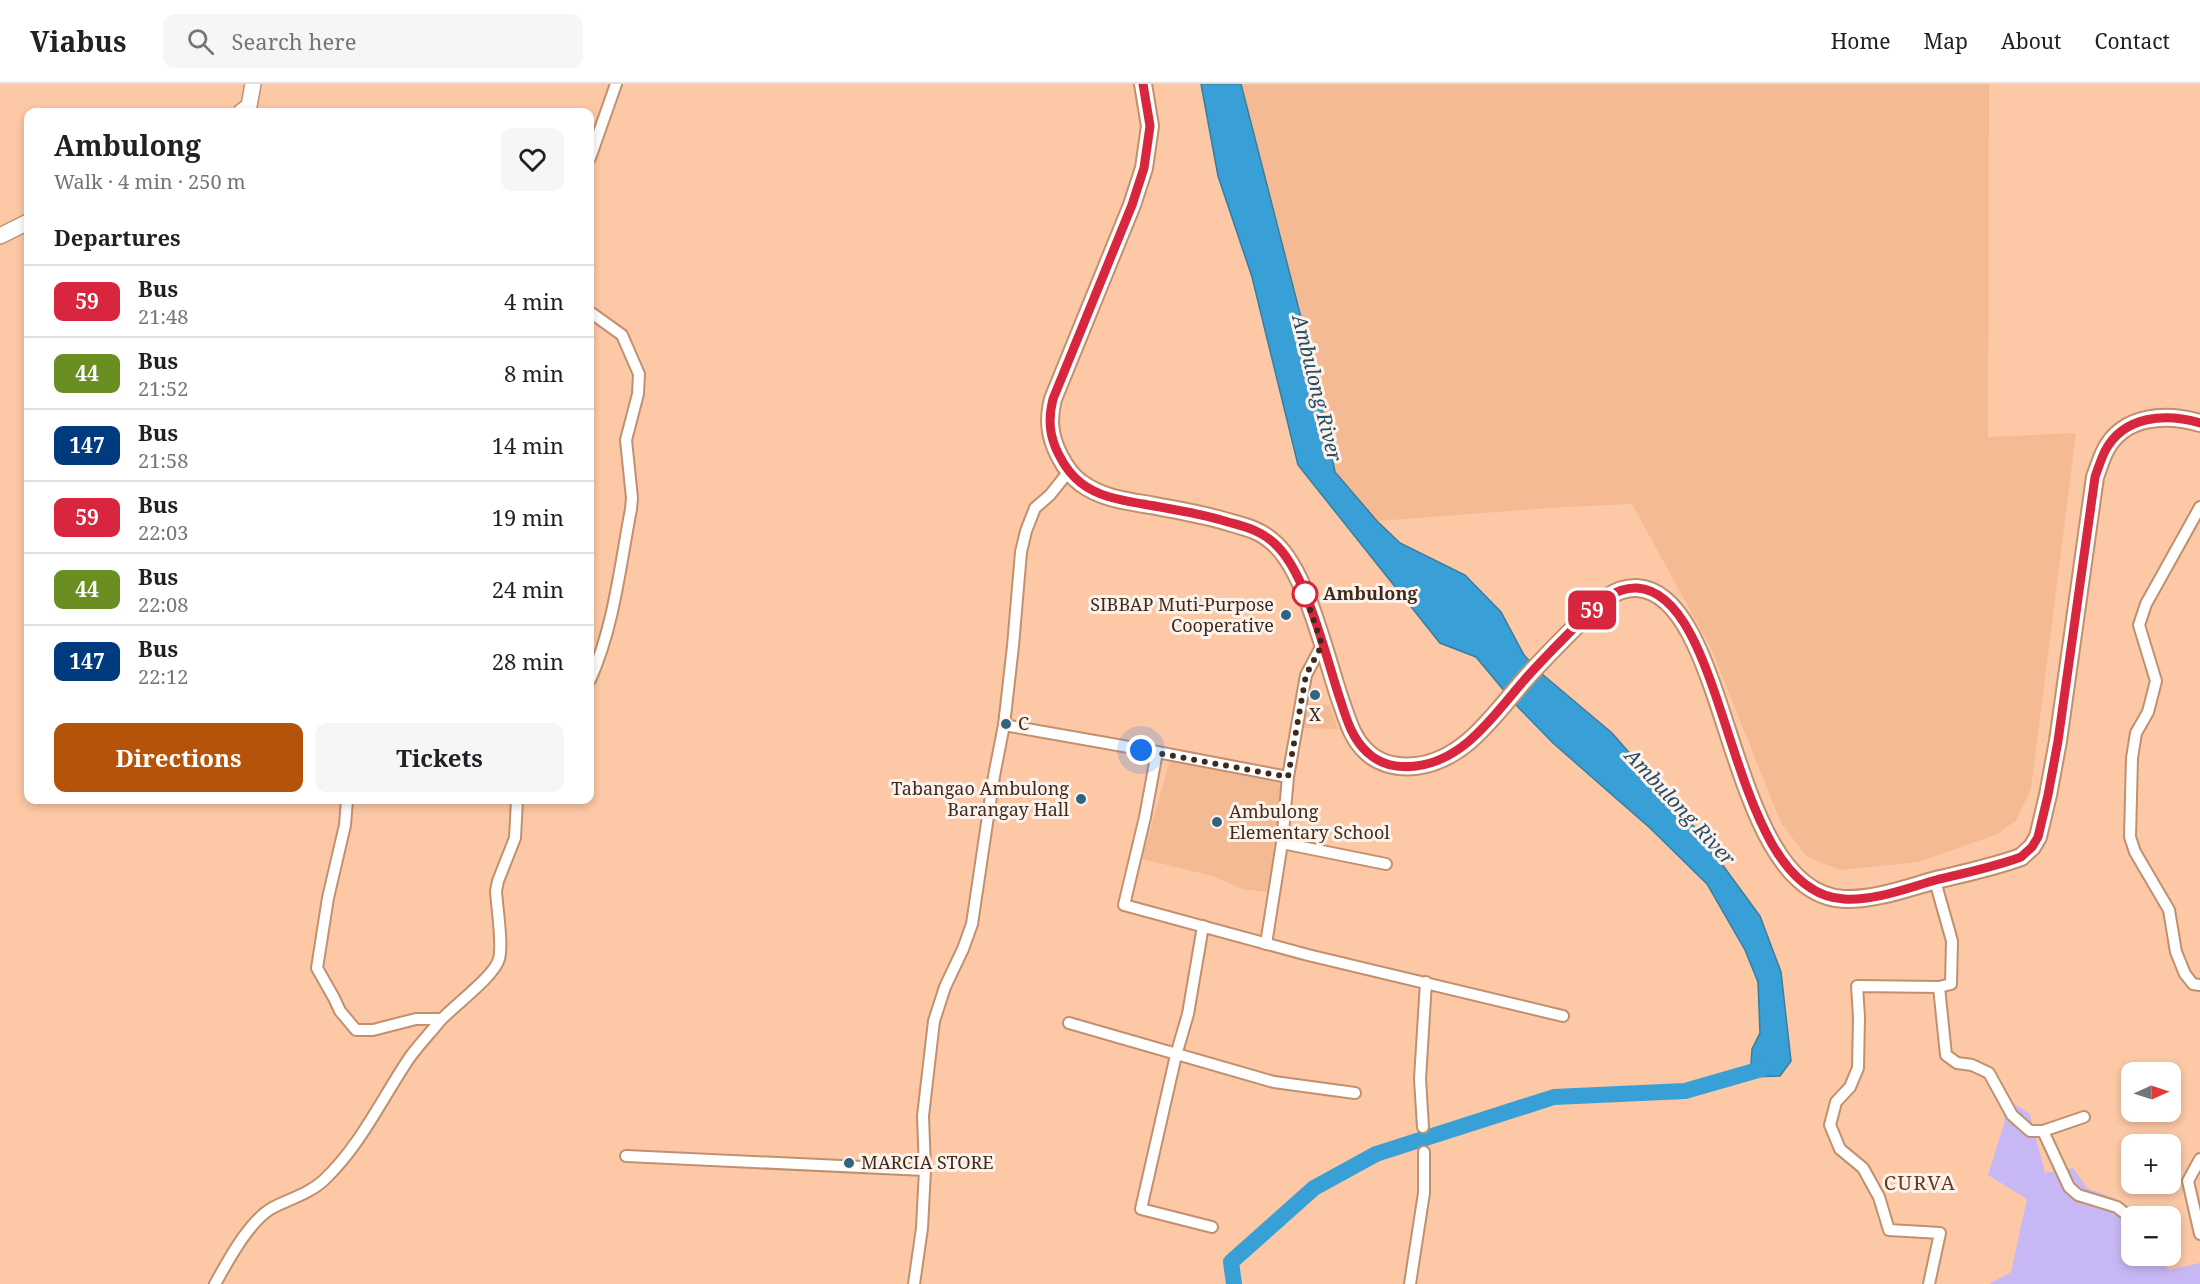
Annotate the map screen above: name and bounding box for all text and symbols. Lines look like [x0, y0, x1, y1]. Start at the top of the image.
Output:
search box [163, 14, 583, 68]
text: Viabus [30, 22, 127, 60]
icon: search [184, 25, 217, 58]
text: Search here [232, 26, 356, 56]
text: Home [1831, 27, 1891, 55]
text: Map [1924, 27, 1968, 55]
text: About [2001, 27, 2062, 55]
text: Contact [2095, 27, 2170, 55]
text: Ambulong [54, 126, 201, 164]
button: heart [501, 128, 564, 191]
text: Walk · 4 min · 250 m [54, 168, 246, 195]
text: Departures [54, 222, 181, 252]
text: Bus [138, 273, 178, 303]
text: 4 min [504, 286, 564, 316]
text: 59 [75, 287, 99, 315]
text: 21:48 [138, 303, 188, 330]
water label: Ambulong River [1286, 310, 1349, 465]
text: Bus [138, 345, 178, 375]
text: 8 min [504, 358, 564, 388]
text: 44 [75, 359, 99, 387]
text: 21:52 [138, 375, 188, 402]
text: Bus [138, 417, 178, 447]
text: 14 min [492, 430, 564, 460]
text: 147 [69, 431, 105, 459]
text: 21:58 [138, 447, 188, 474]
text: Bus [138, 489, 178, 519]
text: 19 min [492, 502, 564, 532]
text: 59 [75, 503, 99, 531]
text: 22:03 [138, 519, 188, 546]
text: Bus [138, 561, 178, 591]
text: 24 min [492, 574, 564, 604]
text: 44 [75, 575, 99, 603]
marker: Ambulong [1292, 581, 1318, 607]
place label: Ambulong [1323, 581, 1418, 605]
line badge: 59 [1565, 590, 1619, 630]
text: 22:08 [138, 591, 188, 618]
place label: SIBBAP Muti-Purpose Cooperative [1090, 592, 1274, 637]
text: 59 [1580, 596, 1604, 624]
marker: SIBBAP Muti-Purpose Cooperative [1279, 608, 1293, 622]
text: Bus [138, 633, 178, 663]
text: 28 min [492, 646, 564, 676]
text: 147 [69, 647, 105, 675]
text: 22:12 [138, 663, 188, 690]
marker: X [1308, 688, 1322, 702]
place label: X [1309, 702, 1321, 726]
place label: C [1018, 711, 1029, 735]
marker: C [999, 717, 1013, 731]
button: Directions [54, 723, 303, 792]
button: Tickets [315, 723, 564, 792]
your location [1126, 735, 1156, 765]
water label: Ambulong River [1618, 741, 1742, 871]
place label: Tabangao Ambulong Barangay Hall [891, 776, 1069, 821]
marker: Tabangao Ambulong Barangay Hall [1074, 792, 1088, 806]
place label: Ambulong Elementary School [1229, 799, 1390, 844]
marker: Ambulong Elementary School [1210, 815, 1224, 829]
north arrow [2121, 1062, 2181, 1122]
map controls [2121, 1062, 2181, 1266]
button: + [2121, 1134, 2181, 1194]
place label: MARCIA STORE [861, 1150, 994, 1174]
marker: MARCIA STORE [842, 1156, 856, 1170]
district label: CURVA [1884, 1169, 1956, 1196]
button: − [2121, 1206, 2181, 1266]

